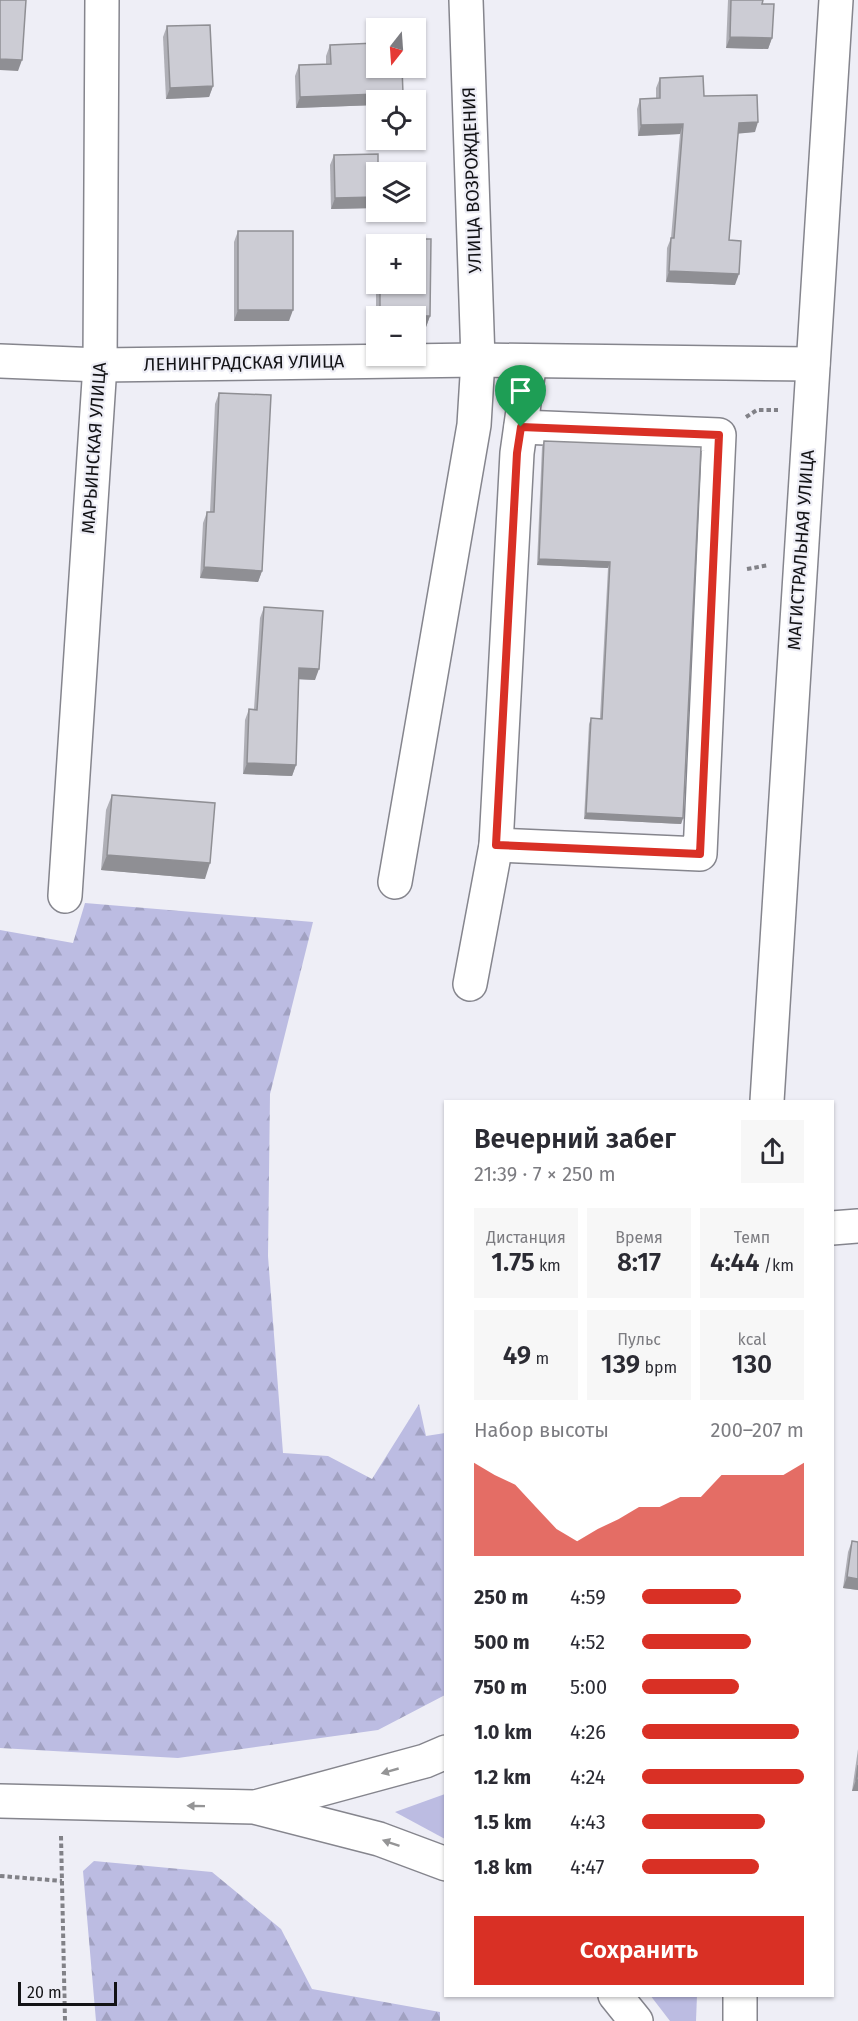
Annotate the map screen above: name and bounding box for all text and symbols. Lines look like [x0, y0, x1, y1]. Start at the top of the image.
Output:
north arrow [366, 18, 426, 78]
map controls [366, 18, 426, 366]
street label: УЛИЦА ВОЗРОЖДЕНИЯ [458, 86, 486, 274]
button: locate [366, 90, 426, 150]
button: layers [366, 162, 426, 222]
button: + [366, 234, 426, 294]
button: − [366, 306, 426, 366]
street label: ЛЕНИНГРАДСКАЯ УЛИЦА [144, 350, 345, 376]
street label: МАРЬИНСКАЯ УЛИЦА [77, 361, 111, 535]
pin [495, 365, 546, 427]
icon: arrive [504, 374, 537, 407]
street label: МАГИСТРАЛЬНАЯ УЛИЦА [783, 448, 819, 651]
button: share [741, 1120, 804, 1183]
text: Вечерний забег [474, 1123, 676, 1155]
text: 21:39 · 7 × 250 m [474, 1162, 616, 1186]
text: Дистанция [486, 1228, 566, 1247]
text: Время [615, 1228, 663, 1247]
text: Темп [734, 1228, 770, 1247]
text: 1.75 [491, 1247, 535, 1278]
text: 8:17 [617, 1247, 661, 1278]
text: 4:44 [710, 1247, 760, 1278]
text: km [535, 1256, 561, 1275]
text: /km [760, 1256, 794, 1275]
text: Пульс [617, 1330, 661, 1349]
text: kcal [738, 1330, 766, 1349]
text: 49 [503, 1340, 531, 1371]
text: m [531, 1349, 549, 1368]
text: 139 [601, 1349, 640, 1380]
text: 130 [732, 1349, 772, 1380]
text: bpm [640, 1358, 677, 1377]
text: Набор высоты [474, 1418, 609, 1442]
text: 200–207 m [711, 1418, 804, 1442]
text: 250 m [474, 1585, 528, 1609]
text: 4:59 [570, 1585, 606, 1609]
text: 500 m [474, 1630, 530, 1654]
text: 4:52 [570, 1630, 605, 1654]
text: 750 m [474, 1675, 527, 1699]
text: 5:00 [570, 1675, 607, 1699]
text: 1.0 km [474, 1720, 532, 1744]
text: 4:26 [570, 1720, 606, 1744]
text: 1.2 km [474, 1765, 531, 1789]
text: 4:24 [570, 1765, 605, 1789]
one-way arrow [381, 1767, 399, 1776]
one-way arrow [186, 1801, 205, 1811]
text: 1.5 km [474, 1810, 532, 1834]
text: 4:43 [570, 1810, 606, 1834]
one-way arrow [382, 1838, 400, 1847]
text: 1.8 km [474, 1855, 532, 1879]
text: 4:47 [570, 1855, 604, 1879]
button: Сохранить [474, 1916, 804, 1985]
scale bar [18, 1979, 117, 2006]
text: 20 m [27, 1983, 62, 2002]

